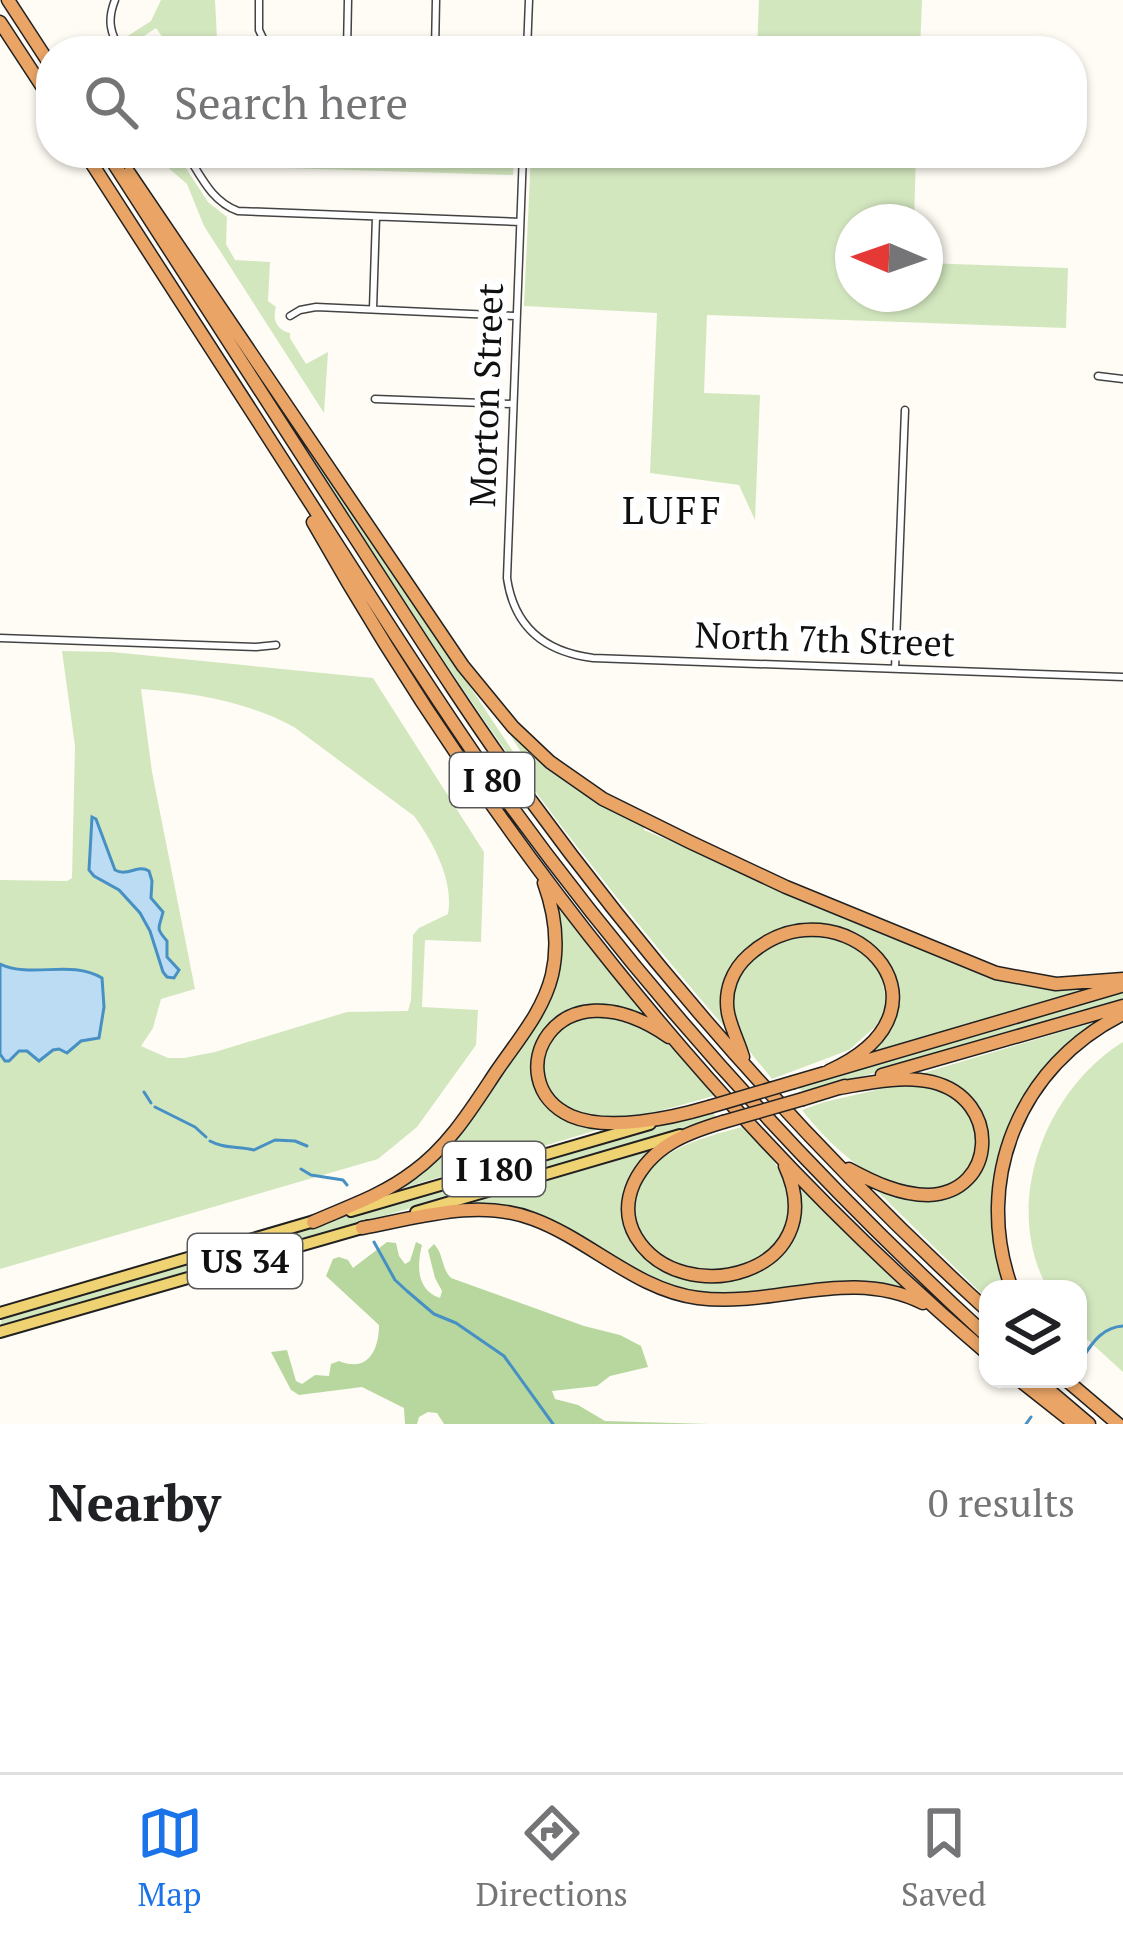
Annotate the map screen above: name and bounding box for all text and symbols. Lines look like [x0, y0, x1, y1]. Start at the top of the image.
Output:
search box [36, 36, 1087, 168]
icon: search [78, 69, 144, 135]
text: Search here [174, 72, 408, 132]
north arrow [835, 204, 943, 312]
street label: Morton Street [458, 282, 513, 508]
district label: LUFF [622, 483, 724, 535]
street label: North 7th Street [694, 610, 956, 667]
road number: I 80 [450, 753, 534, 807]
road number: I 180 [443, 1142, 545, 1196]
road number: US 34 [188, 1234, 302, 1288]
map controls [979, 1280, 1087, 1388]
button: layers [979, 1280, 1087, 1388]
text: Nearby [48, 1468, 221, 1536]
text: 0 results [928, 1476, 1075, 1528]
tab: Map [137, 1800, 203, 1915]
tab: Directions [476, 1800, 628, 1915]
tab: Saved [901, 1800, 986, 1915]

